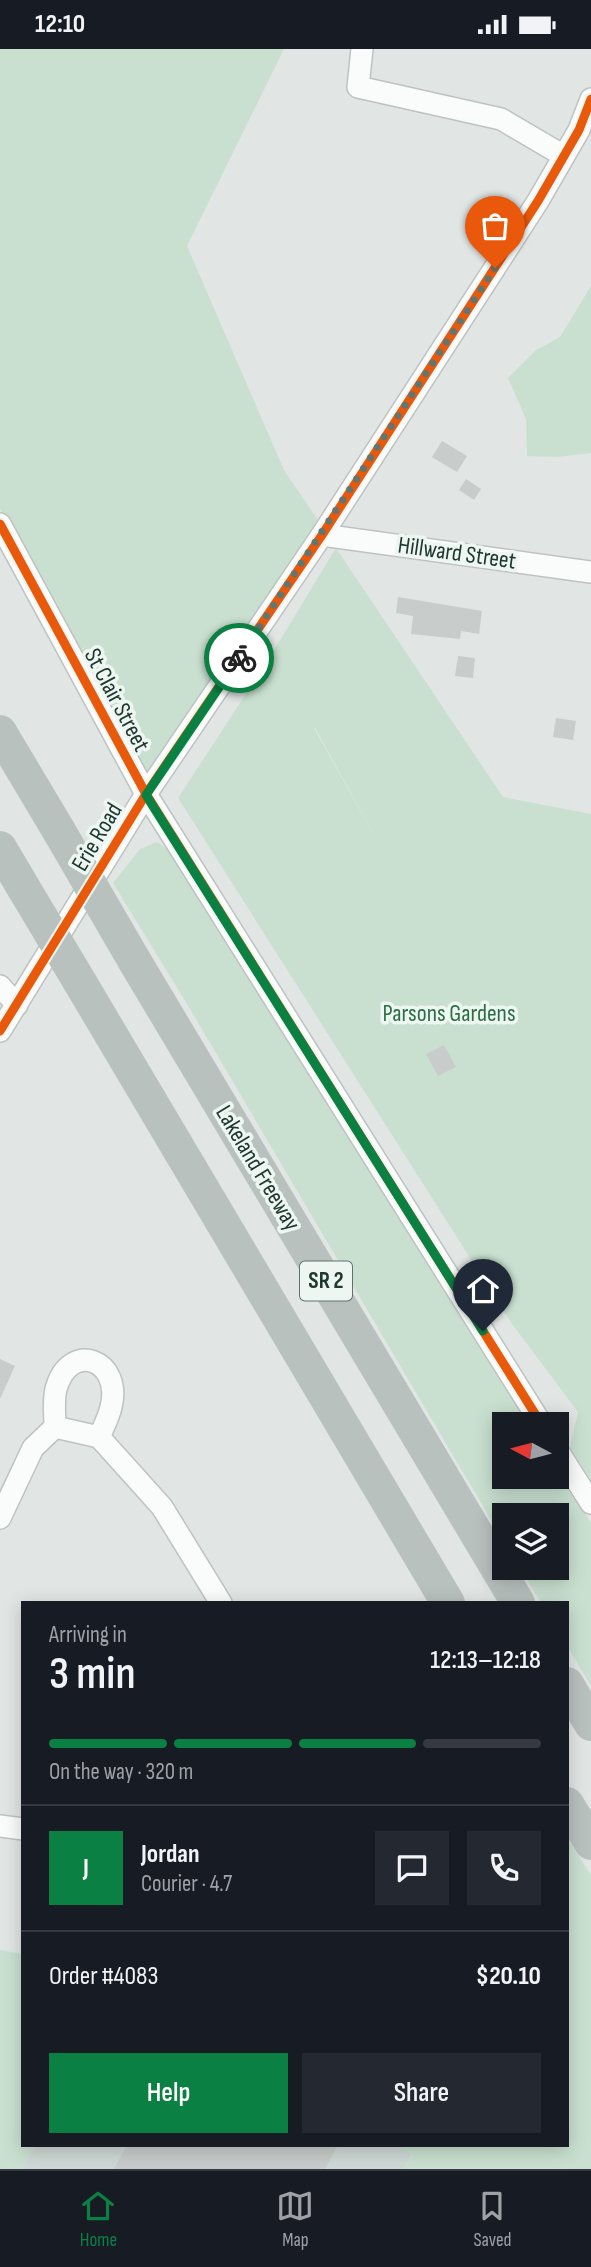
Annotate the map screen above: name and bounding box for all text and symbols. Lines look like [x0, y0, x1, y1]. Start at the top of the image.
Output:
text: 12:10 [35, 9, 85, 40]
pin [465, 196, 525, 268]
icon: bag [476, 207, 514, 245]
street label: Hillward Street [396, 530, 518, 576]
courier [204, 623, 274, 693]
icon: bike [220, 639, 258, 677]
street label: St Clair Street [78, 643, 156, 757]
street label: Erie Road [65, 798, 129, 876]
park label: Parsons Gardens [382, 999, 516, 1028]
street label: Lakeland Freeway [209, 1100, 307, 1236]
pin [453, 1259, 513, 1331]
road number: SR 2 [300, 1261, 352, 1301]
icon: home [464, 1270, 502, 1308]
north arrow [492, 1412, 569, 1489]
map controls [492, 1412, 569, 1580]
button: layers [492, 1503, 569, 1580]
text: Arriving in [49, 1621, 127, 1649]
text: 12:13–12:18 [430, 1645, 541, 1676]
text: 3 min [49, 1647, 136, 1702]
text: On the way · 320 m [49, 1758, 193, 1786]
button: chat [375, 1831, 449, 1905]
button: phone [467, 1831, 541, 1905]
text: Jordan [141, 1839, 199, 1870]
text: J [83, 1853, 89, 1884]
text: Courier · 4.7 [141, 1870, 232, 1898]
text: Order #4083 [49, 1961, 158, 1992]
text: $20.10 [476, 1961, 541, 1992]
button: Help [49, 2053, 288, 2133]
button: Share [302, 2053, 541, 2133]
tab: Home [79, 2187, 117, 2252]
tab: Map [276, 2187, 314, 2252]
tab: Saved [473, 2187, 512, 2252]

